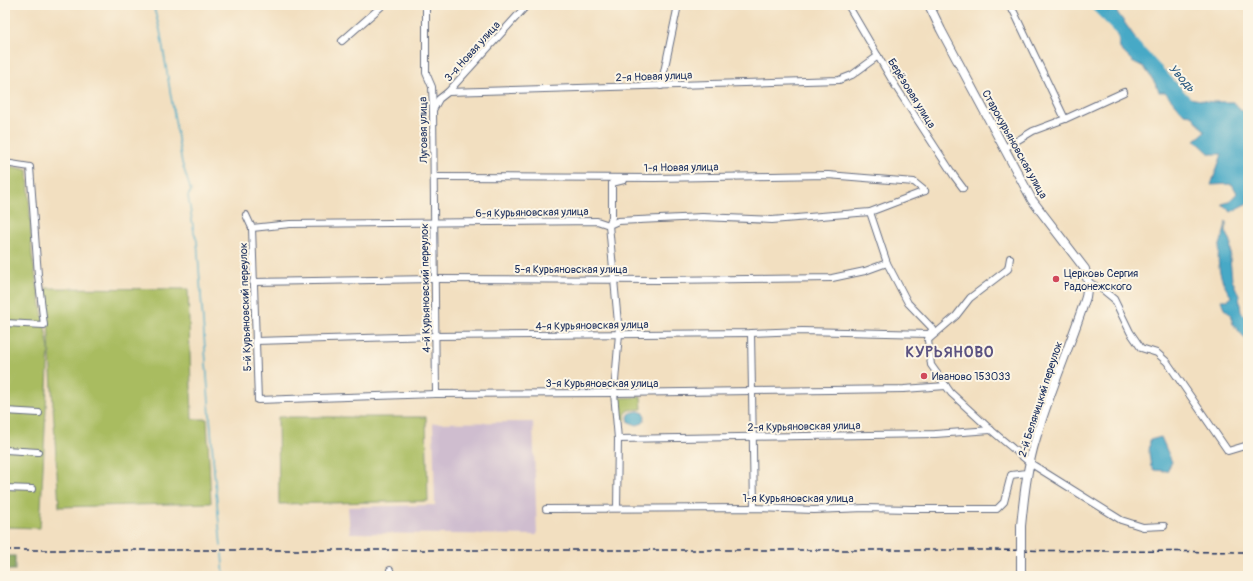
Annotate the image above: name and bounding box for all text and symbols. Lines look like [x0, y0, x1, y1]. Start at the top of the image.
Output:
street label: 3-я Новая улица [442, 18, 503, 84]
street label: Берёзовая улица [885, 56, 938, 131]
water label: Уводь [1165, 61, 1198, 96]
street label: 2-я Новая улица [615, 69, 693, 84]
street label: Старокурьяновская улица [979, 88, 1050, 201]
street label: Луговая улица [416, 97, 431, 164]
street label: 1-я Новая улица [643, 160, 719, 175]
street label: 6-я Курьяновская улица [475, 205, 589, 220]
street label: 4-й Курьяновский переулок [418, 223, 433, 353]
street label: 5-й Курьяновский переулок [237, 242, 254, 372]
street label: 5-я Курьяновская улица [515, 263, 627, 276]
place label: Церковь Сергия Радонежского [1064, 267, 1138, 293]
marker: Церковь Сергия Радонежского [1051, 274, 1061, 284]
street label: 4-я Курьяновская улица [535, 318, 649, 333]
street label: 2-й Беляницкий переулок [1016, 339, 1065, 459]
district label: КУРЬЯНОВО [906, 343, 994, 362]
place label: Иваново 153033 [932, 370, 1010, 383]
marker: Иваново 153033 [919, 371, 929, 381]
street label: 3-я Курьяновская улица [546, 377, 658, 390]
street label: 2-я Курьяновская улица [747, 419, 861, 434]
street label: 1-я Курьяновская улица [742, 492, 854, 505]

